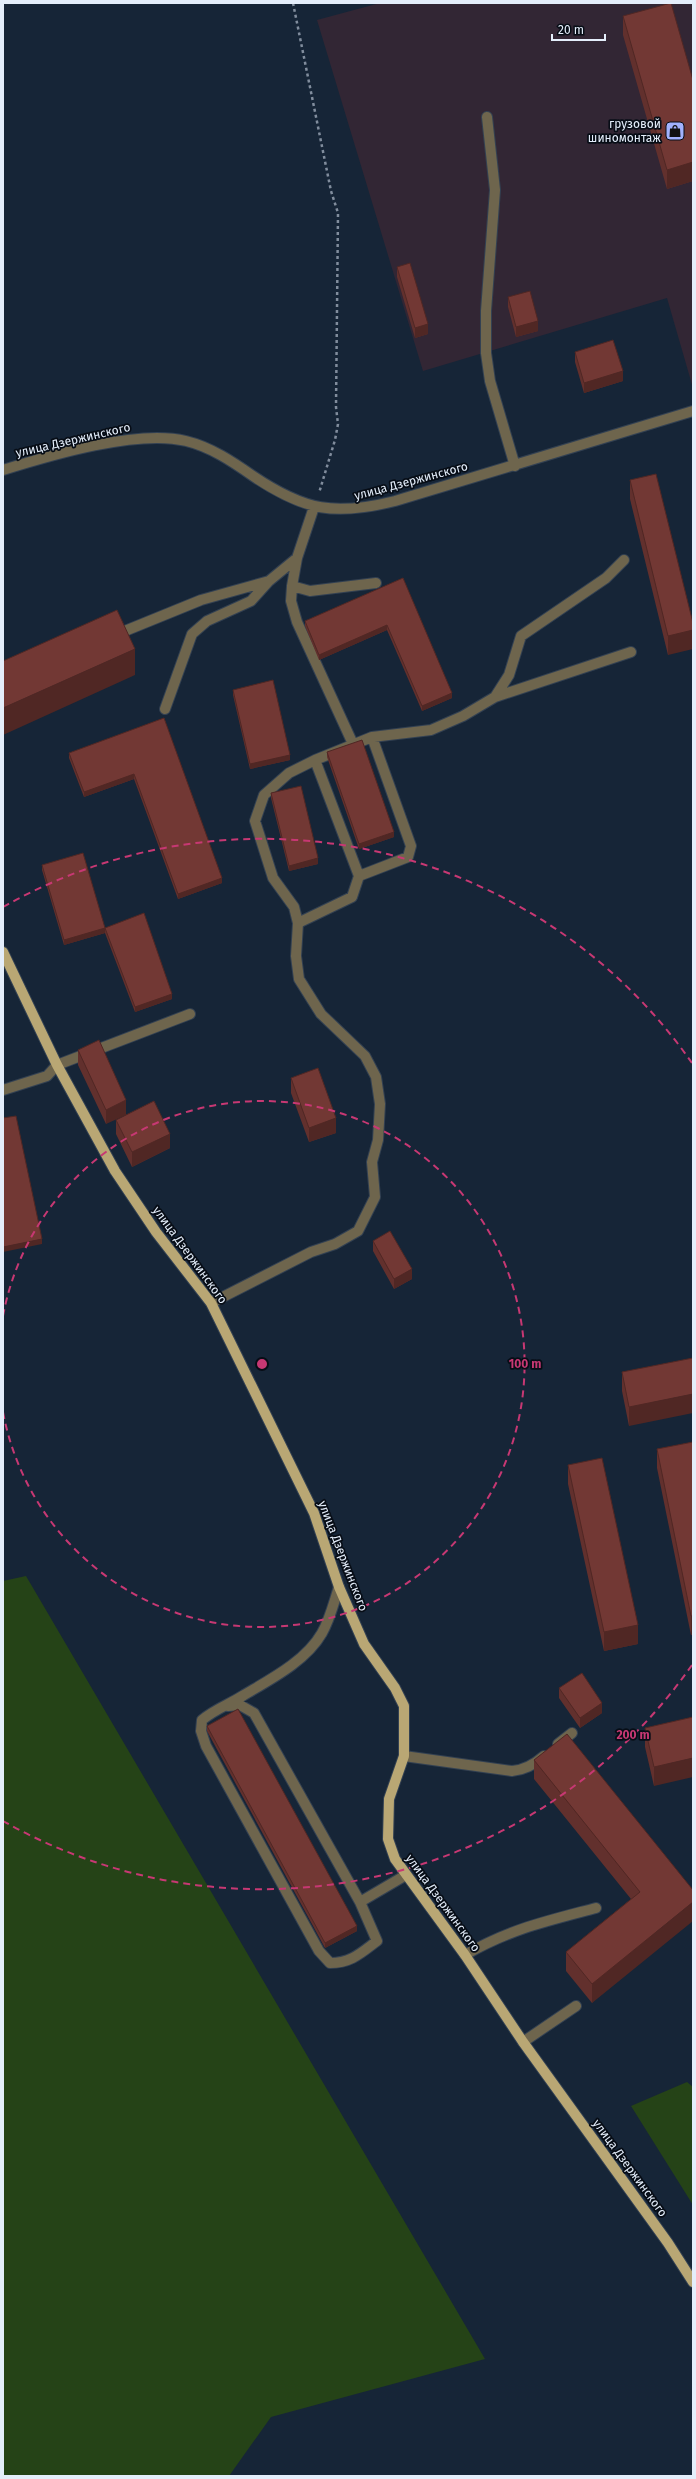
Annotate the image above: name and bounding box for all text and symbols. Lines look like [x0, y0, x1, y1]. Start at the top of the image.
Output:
scale bar [552, 16, 605, 42]
text: 20 m [558, 23, 584, 37]
place label: грузовой шиномонтаж [588, 117, 661, 145]
shop icon: грузовой шиномонтаж [664, 120, 686, 142]
street label: улица Дзержинского [14, 420, 132, 460]
street label: улица Дзержинского [353, 459, 469, 503]
street label: улица Дзержинского [150, 1204, 230, 1306]
centre of rings [255, 1357, 269, 1371]
text: 100 m [509, 1357, 541, 1371]
street label: улица Дзержинского [315, 1499, 371, 1613]
text: 200 m [616, 1728, 650, 1742]
street label: улица Дзержинского [403, 1852, 483, 1954]
street label: улица Дзержинского [590, 2117, 670, 2219]

